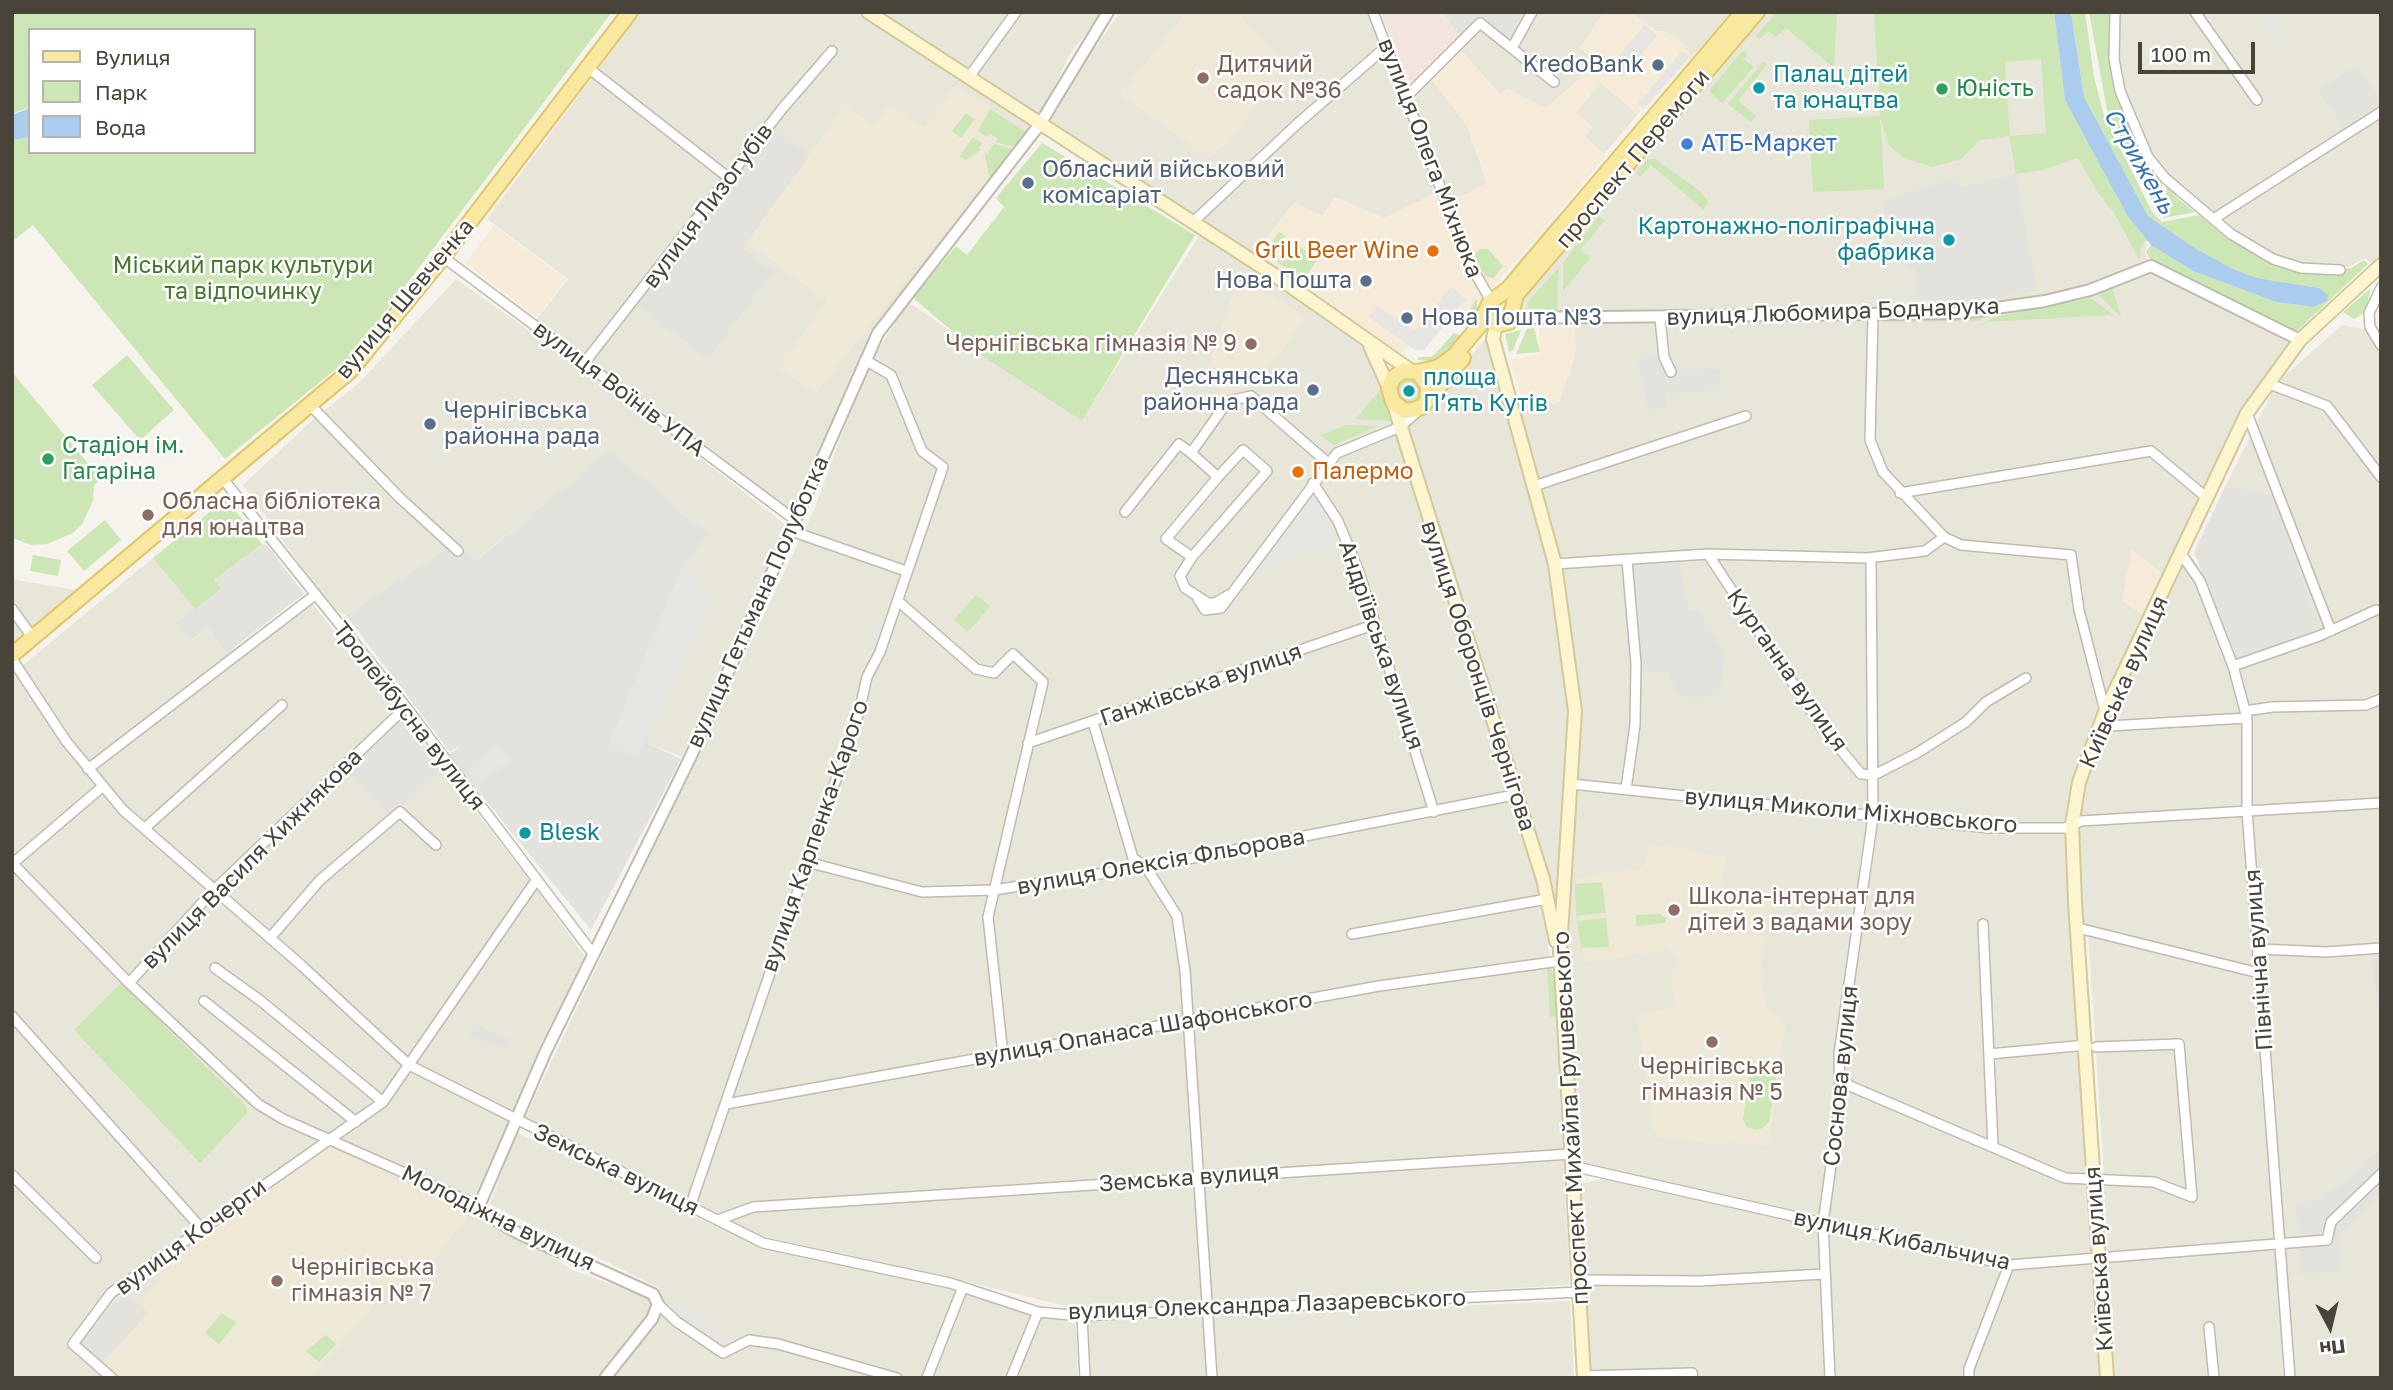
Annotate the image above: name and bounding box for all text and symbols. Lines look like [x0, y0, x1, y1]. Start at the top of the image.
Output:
legend [28, 28, 256, 154]
scale bar [2141, 28, 2258, 72]
street label: вулиця Олега Міхнюка [1372, 34, 1488, 282]
text: 100 m [2151, 41, 2211, 67]
text: Вулиця [95, 44, 171, 70]
place label: Дитячий садок №36 [1217, 51, 1342, 105]
place label: KredoBank [1523, 51, 1644, 79]
marker: KredoBank [1650, 57, 1666, 73]
place label: Палац дітей та юнацтва [1773, 61, 1908, 115]
street label: проспект Перемоги [1550, 64, 1716, 254]
marker: Дитячий садок №36 [1195, 70, 1211, 86]
place label: Юність [1956, 75, 2034, 103]
text: Парк [95, 79, 148, 105]
marker: Палац дітей та юнацтва [1751, 80, 1767, 96]
marker: Юність [1934, 81, 1950, 97]
water label: Стрижень [2097, 103, 2181, 219]
text: Вода [95, 114, 146, 140]
street label: вулиця Лизогубів [637, 118, 779, 294]
place label: АТБ-Маркет [1701, 130, 1837, 158]
marker: АТБ-Маркет [1679, 136, 1695, 152]
place label: Обласний військовий комісаріат [1042, 156, 1285, 210]
marker: Обласний військовий комісаріат [1020, 175, 1036, 191]
street label: вулиця Шевченка [330, 213, 480, 385]
place label: Картонажно-поліграфічна фабрика [1638, 213, 1935, 267]
marker: Картонажно-поліграфічна фабрика [1941, 232, 1957, 248]
place label: Grill Beer Wine [1255, 237, 1419, 265]
marker: Grill Beer Wine [1425, 243, 1441, 259]
park label: Міський парк культури та відпочинку [113, 252, 373, 306]
place label: Нова Пошта [1215, 267, 1352, 295]
marker: Нова Пошта [1358, 273, 1374, 289]
street label: вулиця Любомира Боднарука [1666, 292, 2000, 332]
place label: Нова Пошта №3 [1421, 304, 1602, 332]
marker: Нова Пошта №3 [1399, 310, 1415, 326]
street label: вулиця Воїнів УПА [528, 315, 710, 463]
place label: Чернігівська гімназія № 9 [946, 330, 1237, 358]
marker: Чернігівська гімназія № 9 [1243, 336, 1259, 352]
place label: Деснянська районна рада [1143, 363, 1299, 417]
place label: площа Пʼять Кутів [1423, 364, 1548, 418]
marker: Деснянська районна рада [1305, 382, 1321, 398]
marker: площа Пʼять Кутів [1401, 383, 1417, 399]
place label: Чернігівська районна рада [444, 397, 600, 451]
marker: Чернігівська районна рада [422, 416, 438, 432]
place label: Стадіон ім. Гагаріна [62, 432, 185, 486]
marker: Стадіон ім. Гагаріна [40, 451, 56, 467]
street label: вулиця Гетьмана Полуботка [681, 452, 835, 752]
place label: Палермо [1312, 458, 1414, 486]
marker: Палермо [1290, 464, 1306, 480]
place label: Обласна бібліотека для юнацтва [162, 488, 381, 542]
marker: Обласна бібліотека для юнацтва [140, 507, 156, 523]
street label: вулиця Оборонців Чернігова [1415, 517, 1541, 835]
street label: Андріївська вулиця [1332, 537, 1430, 753]
street label: Курганна вулиця [1721, 583, 1853, 757]
street label: Київська вулиця [2074, 592, 2174, 772]
street label: Тролейбусна вулиця [327, 616, 491, 816]
street label: Ганжівська вулиця [1096, 638, 1306, 732]
street label: вулиця Карпенка-Карого [755, 696, 875, 976]
street label: вулиця Василя Хижнякова [136, 743, 368, 975]
street label: вулиця Миколи Міхновського [1683, 783, 2019, 839]
place label: Blesk [539, 819, 600, 847]
street label: вулиця Олексія Фльорова [1015, 823, 1307, 901]
marker: Blesk [517, 825, 533, 841]
street label: Північна вулиця [2239, 868, 2279, 1052]
place label: Школа-інтернат для дітей з вадами зору [1688, 883, 1915, 937]
marker: Школа-інтернат для дітей з вадами зору [1666, 902, 1682, 918]
street label: проспект Михайла Грушевського [1547, 930, 1595, 1306]
street label: Соснова вулиця [1818, 984, 1864, 1168]
street label: вулиця Опанаса Шафонського [972, 986, 1314, 1072]
marker: Чернігівська гімназія № 5 [1704, 1034, 1720, 1050]
place label: Чернігівська гімназія № 5 [1640, 1053, 1784, 1107]
street label: Земська вулиця [529, 1118, 703, 1222]
street label: Земська вулиця [1098, 1158, 1280, 1198]
street label: Молодіжна вулиця [397, 1159, 599, 1277]
street label: Київська вулиця [2079, 1165, 2119, 1353]
street label: вулиця Кочерги [110, 1173, 272, 1301]
street label: вулиця Кибальчича [1791, 1204, 2013, 1276]
place label: Чернігівська гімназія № 7 [291, 1254, 434, 1308]
marker: Чернігівська гімназія № 7 [269, 1273, 285, 1289]
street label: вулиця Олександра Лазаревського [1067, 1284, 1467, 1326]
north arrow [2295, 1292, 2365, 1362]
text: Пн [2318, 1335, 2347, 1361]

